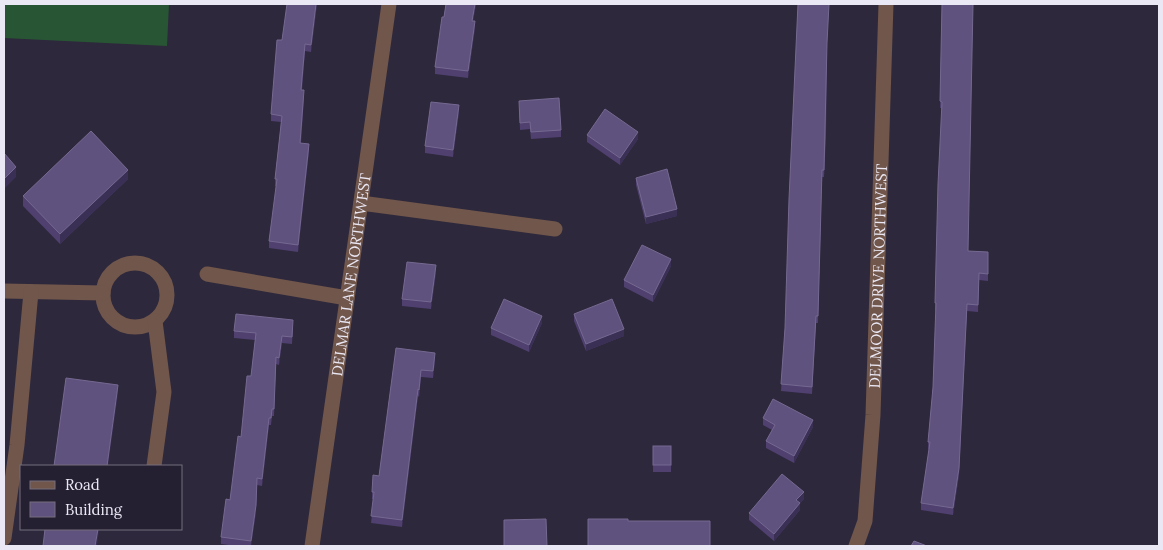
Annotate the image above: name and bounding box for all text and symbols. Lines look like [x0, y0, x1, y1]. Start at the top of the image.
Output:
street label: DELMOOR DRIVE NORTHWEST [864, 163, 890, 389]
street label: DELMAR LANE NORTHWEST [327, 172, 374, 378]
legend [20, 465, 182, 530]
text: Road [65, 475, 100, 494]
text: Building [65, 500, 123, 519]

